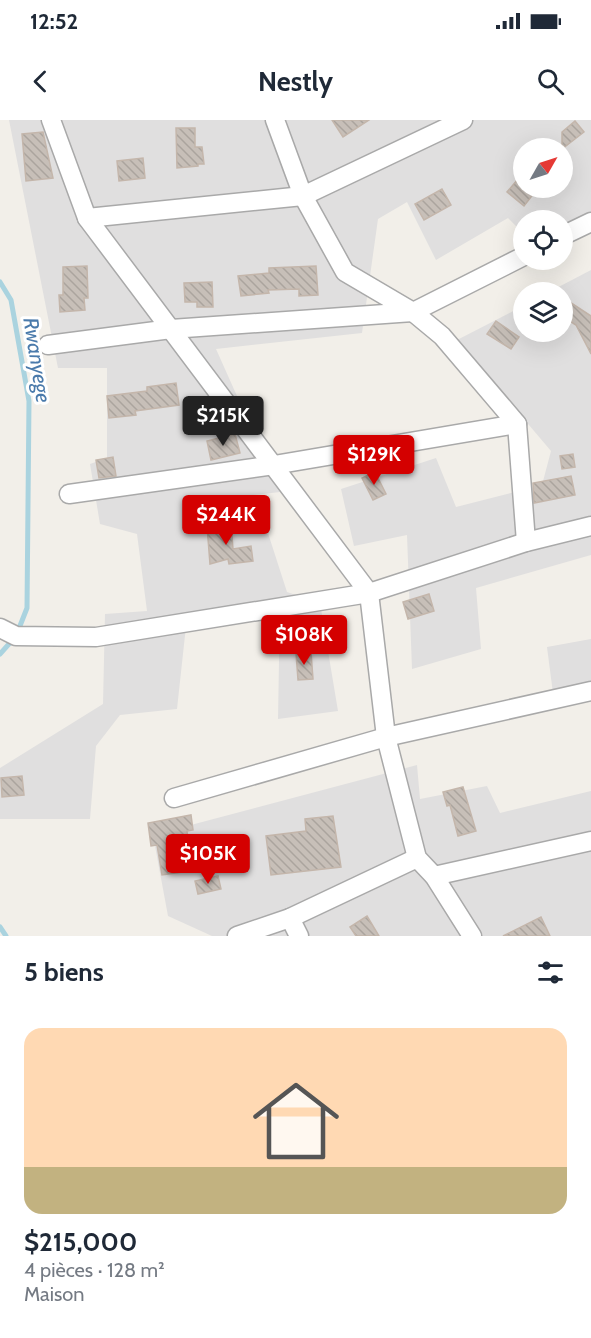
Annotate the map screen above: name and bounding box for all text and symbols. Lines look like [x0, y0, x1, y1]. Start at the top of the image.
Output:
text: 12:52 [30, 8, 78, 35]
icon: back [24, 65, 57, 98]
text: Nestly [258, 65, 333, 98]
icon: search [534, 65, 567, 98]
north arrow [513, 138, 573, 198]
map controls [513, 138, 573, 342]
button: locate [513, 210, 573, 270]
button: layers [513, 282, 573, 342]
water label: Rwanyege [18, 316, 57, 405]
pin: $215K [181, 396, 265, 447]
text: $215K [197, 403, 249, 427]
pin: $129K [332, 435, 416, 486]
text: $129K [347, 442, 401, 466]
pin: $244K [184, 495, 268, 546]
text: $244K [196, 502, 256, 526]
pin: $108K [262, 615, 346, 666]
text: $108K [275, 622, 333, 646]
pin: $105K [166, 834, 250, 885]
text: $105K [180, 841, 236, 865]
text: 5 biens [24, 956, 104, 988]
icon: filters [534, 956, 567, 989]
icon: home [242, 1067, 350, 1175]
text: $215,000 [24, 1226, 137, 1258]
text: 4 pièces · 128 m² [24, 1258, 165, 1282]
text: Maison [24, 1282, 84, 1306]

